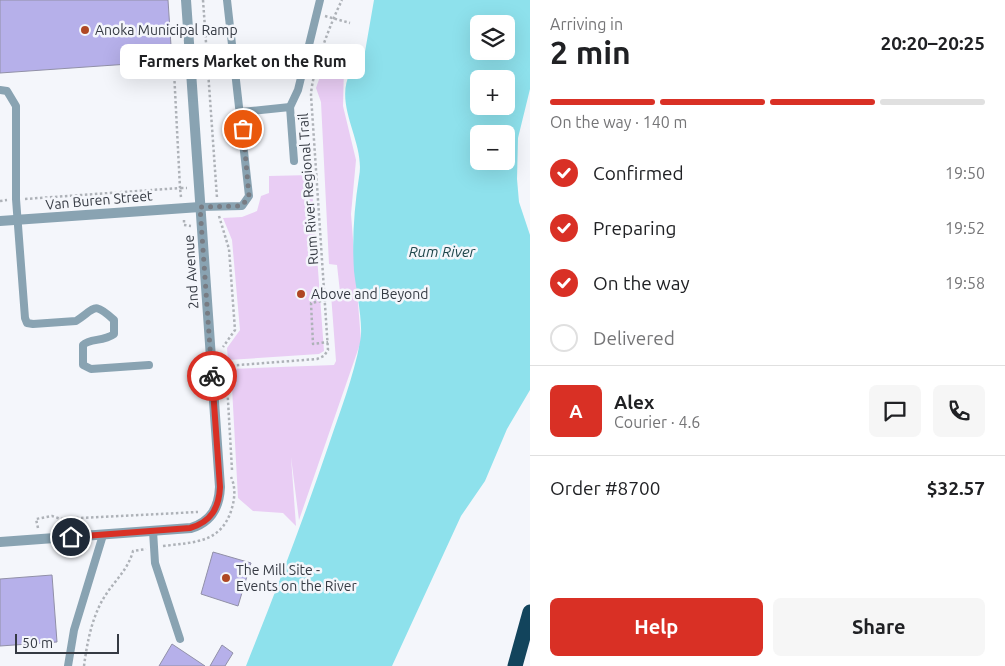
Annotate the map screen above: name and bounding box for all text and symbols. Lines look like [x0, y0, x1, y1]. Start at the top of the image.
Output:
map controls [470, 15, 515, 170]
button: layers [470, 15, 515, 60]
text: Arriving in [550, 15, 623, 33]
place label: Anoka Municipal Ramp [95, 22, 238, 38]
marker: Anoka Municipal Ramp [79, 24, 91, 36]
text: 20:20–20:25 [880, 32, 985, 54]
text: 2 min [550, 34, 631, 70]
callout: Farmers Market on the Rum [120, 44, 366, 79]
text: Farmers Market on the Rum [138, 52, 347, 70]
button: + [470, 70, 515, 115]
pin [222, 108, 264, 150]
street label: Rum River Regional Trail [295, 112, 321, 265]
text: On the way · 140 m [550, 113, 687, 131]
icon: bag [229, 115, 257, 143]
button: − [470, 125, 515, 170]
icon: check [550, 159, 578, 187]
text: Confirmed [593, 162, 684, 184]
text: 19:50 [945, 164, 985, 182]
street label: Van Buren Street [45, 187, 154, 213]
icon: check [550, 214, 578, 242]
text: Preparing [593, 217, 677, 239]
text: 19:52 [945, 219, 985, 237]
street label: 2nd Avenue [180, 234, 202, 310]
water label: Rum River [409, 243, 477, 260]
icon: check [550, 269, 578, 297]
text: On the way [593, 272, 690, 294]
text: 19:58 [945, 274, 985, 292]
place label: Above and Beyond [311, 286, 429, 302]
marker: Above and Beyond [295, 288, 307, 300]
text: Delivered [593, 327, 675, 349]
courier [187, 351, 237, 401]
icon: bike [198, 362, 226, 390]
button: chat [869, 385, 921, 437]
button: phone [933, 385, 985, 437]
text: Alex [614, 391, 654, 413]
text: A [569, 400, 583, 422]
text: Courier · 4.6 [614, 413, 700, 431]
text: Order #8700 [550, 477, 660, 499]
text: $32.57 [927, 477, 985, 499]
pin [50, 516, 92, 558]
icon: home [57, 523, 85, 551]
place label: The Mill Site - Events on the River [236, 562, 357, 594]
marker: The Mill Site - Events on the River [220, 572, 232, 584]
button: Help [550, 598, 763, 656]
button: Share [773, 598, 985, 656]
scale bar [15, 631, 119, 654]
text: 50 m [22, 635, 53, 651]

